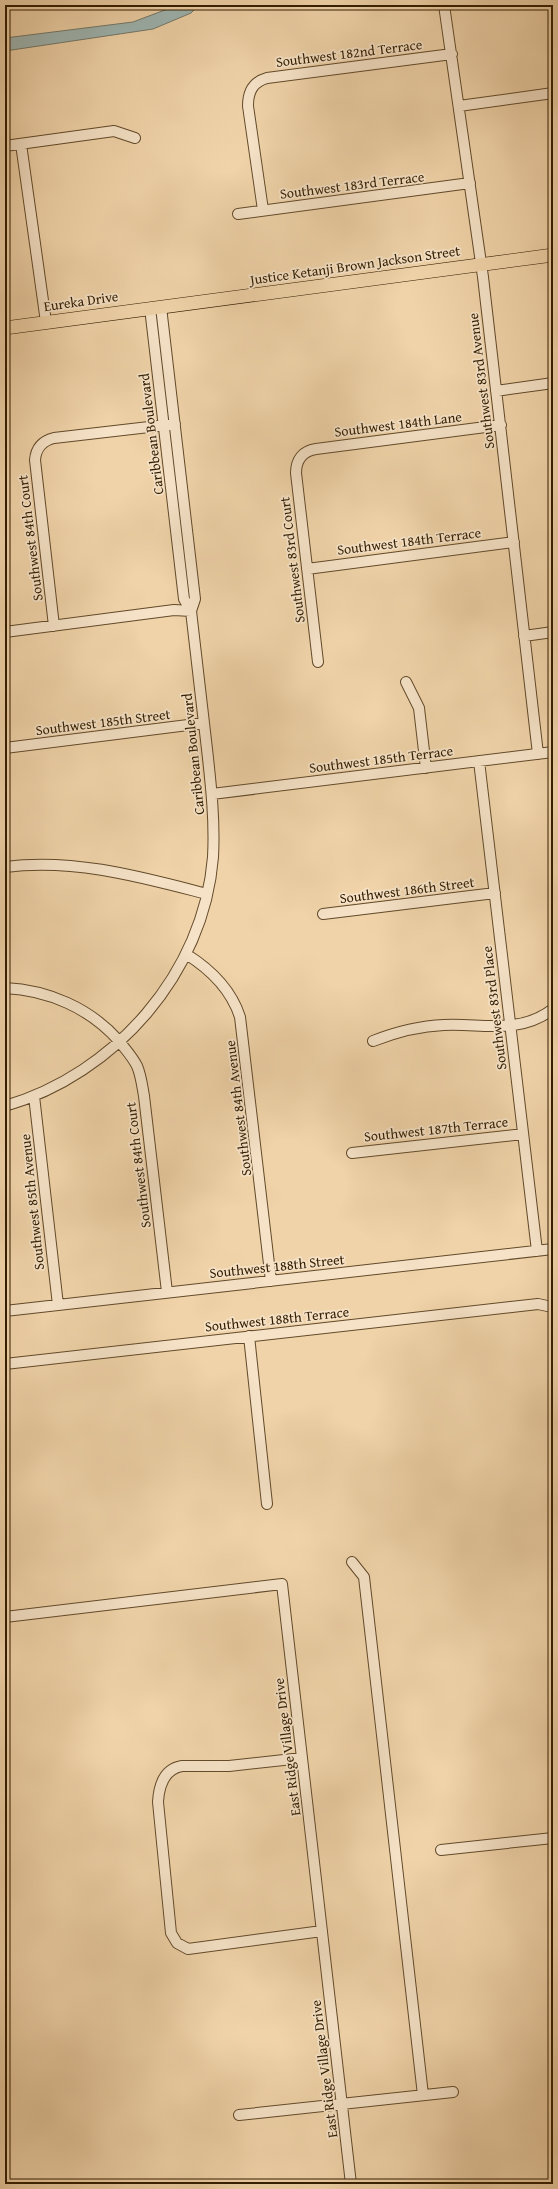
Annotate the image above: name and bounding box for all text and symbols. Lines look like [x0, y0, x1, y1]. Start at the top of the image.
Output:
street label: Southwest 182nd Terrace [275, 34, 424, 72]
street label: Southwest 183rd Terrace [279, 166, 426, 204]
street label: Justice Ketanji Brown Jackson Street [247, 240, 461, 290]
street label: Eureka Drive [42, 286, 120, 316]
street label: Southwest 83rd Avenue [463, 311, 499, 450]
street label: Caribbean Boulevard [134, 372, 168, 496]
street label: Southwest 184th Lane [333, 406, 463, 442]
street label: Southwest 84th Court [12, 474, 48, 602]
street label: Southwest 83rd Court [274, 496, 310, 624]
street label: Southwest 184th Terrace [336, 522, 483, 560]
street label: Caribbean Boulevard [177, 692, 209, 816]
street label: Southwest 185th Street [34, 704, 172, 740]
street label: Southwest 185th Terrace [308, 740, 455, 778]
street label: Southwest 186th Street [338, 872, 476, 908]
street label: Southwest 83rd Place [476, 944, 512, 1071]
street label: Southwest 84th Avenue [220, 1039, 256, 1177]
street label: Southwest 84th Court [120, 1101, 156, 1229]
street label: Southwest 187th Terrace [363, 1111, 510, 1147]
street label: Southwest 85th Avenue [15, 1133, 49, 1271]
street label: Southwest 188th Street [208, 1249, 346, 1283]
street label: Southwest 188th Terrace [204, 1301, 351, 1337]
street label: East Ridge Village Drive [269, 1676, 305, 1817]
street label: East Ridge Village Drive [306, 1998, 342, 2139]

